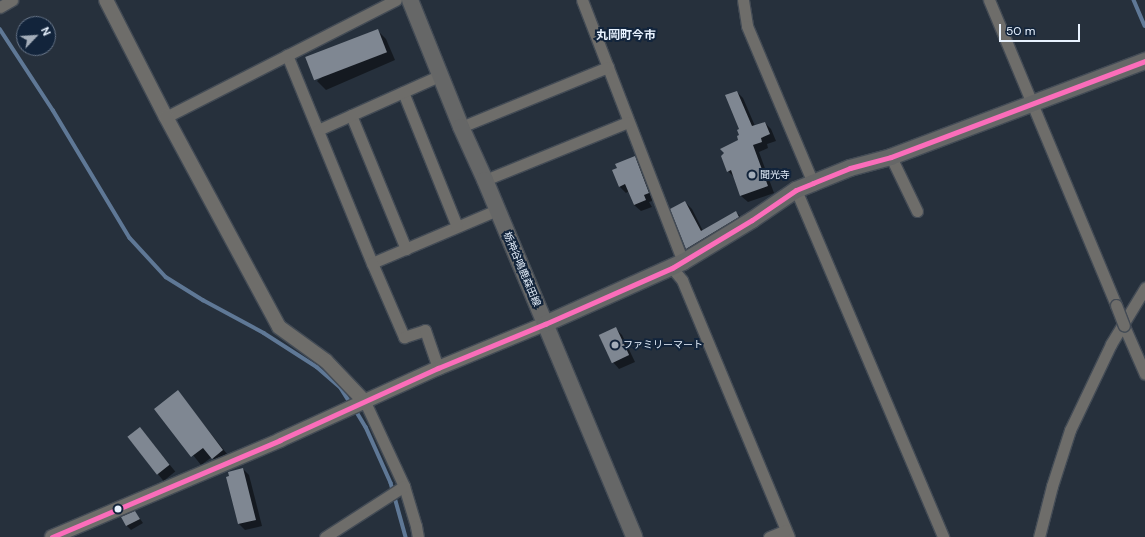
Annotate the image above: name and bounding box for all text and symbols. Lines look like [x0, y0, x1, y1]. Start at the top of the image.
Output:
north arrow [16, 16, 56, 56]
scale bar [1001, 16, 1082, 42]
text: 50 m [1006, 23, 1035, 39]
text: N [38, 25, 54, 38]
district label: 丸岡町今市 [596, 29, 656, 43]
place label: 聞光寺 [760, 169, 790, 181]
marker: 聞光寺 [747, 170, 757, 180]
street label: 栃神谷鳴鹿森田線 [501, 230, 543, 308]
place label: ファミリーマート [623, 339, 703, 351]
marker: ファミリーマート [610, 340, 620, 350]
unlabelled marker [113, 504, 123, 514]

